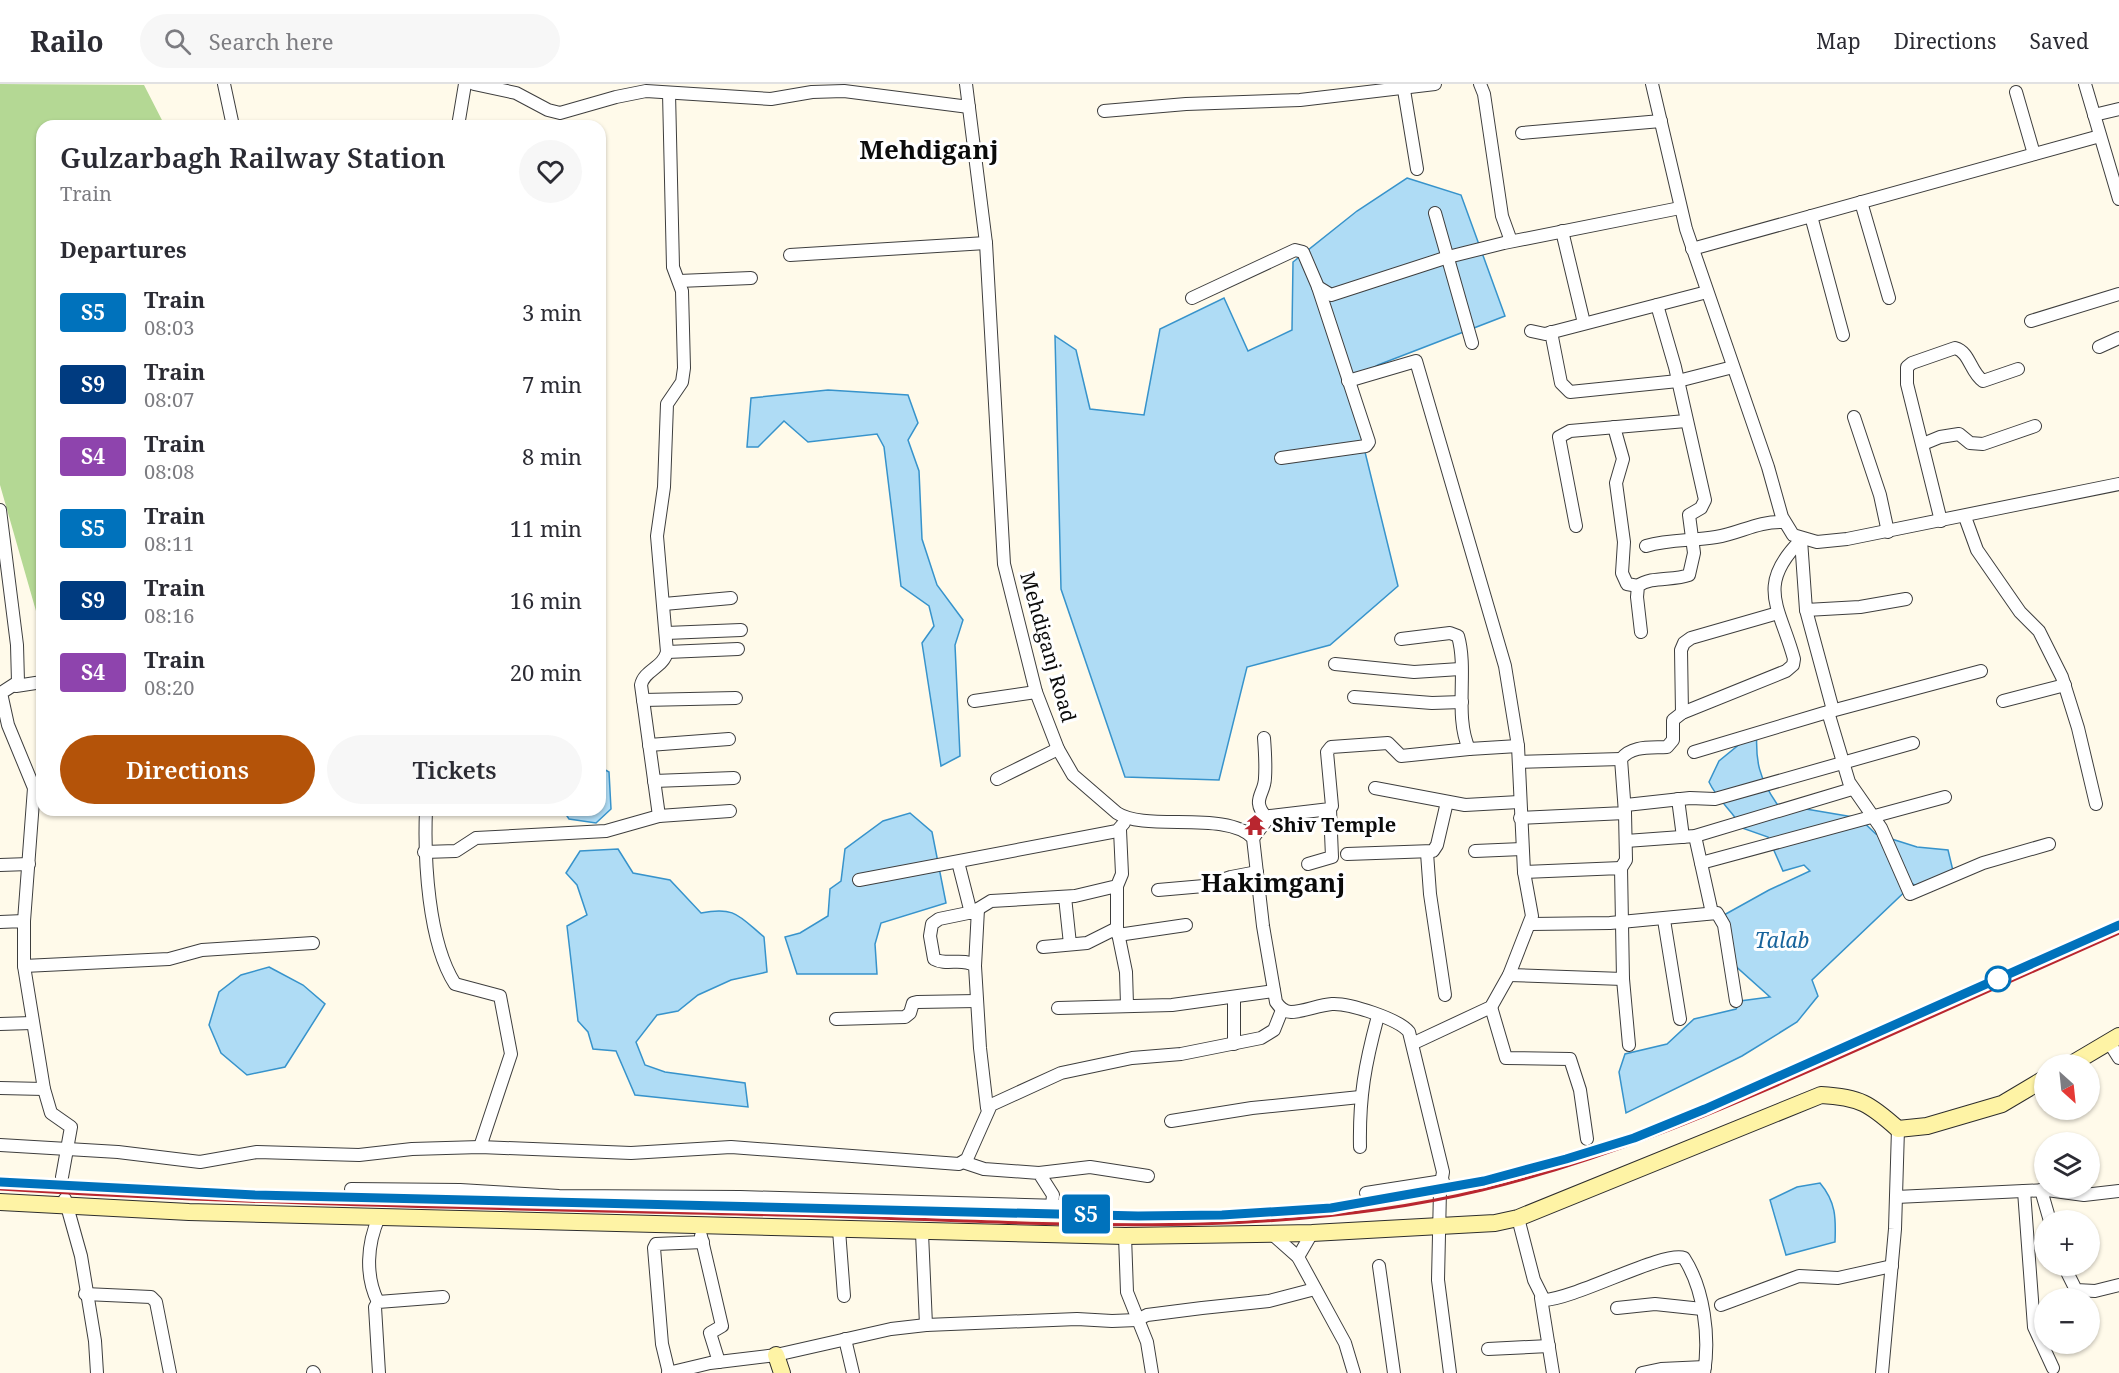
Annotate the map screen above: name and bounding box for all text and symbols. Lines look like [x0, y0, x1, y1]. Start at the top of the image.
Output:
search box [140, 14, 560, 68]
text: Railo [30, 22, 104, 60]
icon: search [161, 25, 194, 58]
text: Search here [209, 26, 334, 56]
text: Map [1816, 27, 1861, 55]
text: Directions [1894, 27, 1996, 55]
text: Saved [2029, 27, 2089, 55]
district label: Mehdiganj [859, 131, 999, 167]
text: Gulzarbagh Railway Station [60, 138, 446, 176]
button: heart [519, 140, 582, 203]
text: Train [60, 180, 112, 207]
text: Departures [60, 234, 187, 264]
text: Train [144, 284, 205, 314]
text: 3 min [522, 297, 582, 327]
text: S5 [81, 298, 105, 326]
text: 08:03 [144, 314, 194, 341]
text: Train [144, 356, 205, 386]
text: 7 min [522, 369, 582, 399]
text: S9 [81, 370, 105, 398]
text: 08:07 [144, 386, 194, 413]
text: Train [144, 428, 205, 458]
text: 8 min [522, 441, 582, 471]
text: S4 [81, 442, 105, 470]
text: 08:08 [144, 458, 194, 485]
text: Train [144, 500, 205, 530]
text: 11 min [510, 513, 582, 543]
text: S5 [81, 514, 105, 542]
text: 08:11 [144, 530, 194, 557]
street label: Mehdiganj Road [1014, 569, 1083, 725]
text: Train [144, 572, 205, 602]
text: 16 min [510, 585, 582, 615]
text: S9 [81, 586, 105, 614]
text: 08:16 [144, 602, 194, 629]
text: Train [144, 644, 205, 674]
text: 20 min [510, 657, 582, 687]
text: S4 [81, 658, 105, 686]
text: 08:20 [144, 674, 194, 701]
button: Directions [60, 735, 315, 804]
button: Tickets [327, 735, 582, 804]
place label: Shiv Temple [1272, 811, 1396, 838]
temple icon: Shiv Temple [1243, 813, 1267, 837]
district label: Hakimganj [1201, 864, 1345, 900]
water label: Talab [1755, 926, 1809, 954]
unlabelled marker [1985, 966, 2011, 992]
north arrow [2034, 1054, 2100, 1120]
map controls [2034, 1054, 2100, 1354]
button: layers [2034, 1132, 2100, 1198]
line badge: S5 [1059, 1194, 1113, 1234]
text: S5 [1074, 1200, 1098, 1228]
button: + [2034, 1210, 2100, 1276]
button: − [2034, 1288, 2100, 1354]

